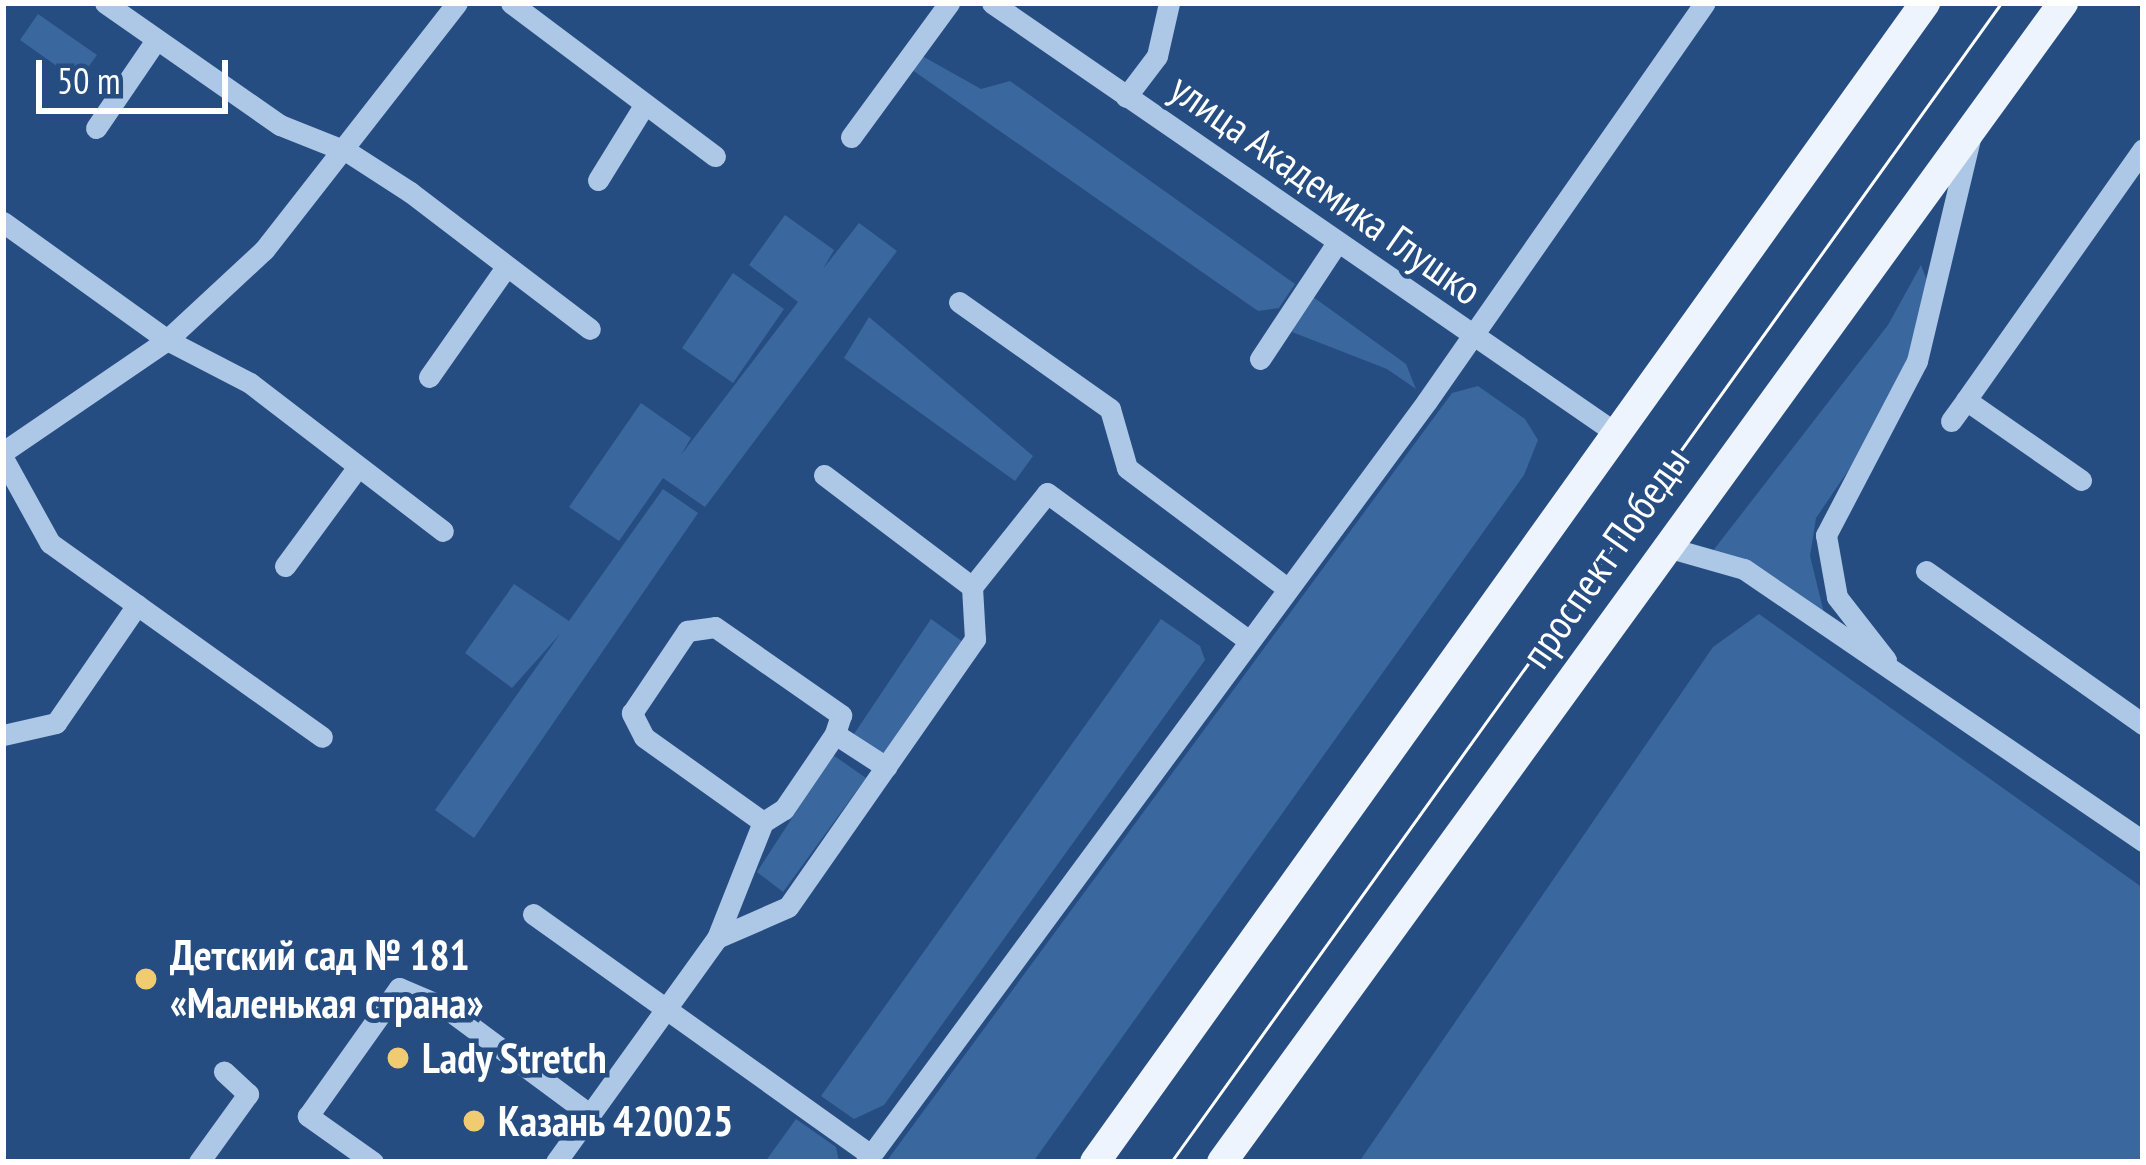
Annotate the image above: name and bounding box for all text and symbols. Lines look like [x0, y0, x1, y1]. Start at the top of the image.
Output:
scale bar [42, 36, 234, 110]
text: 50 m [57, 57, 120, 104]
street label: улица Академика Глушко [1160, 62, 1492, 316]
street label: проспект Победы [1510, 436, 1700, 678]
place label: Детский сад № 181 «Маленькая страна» [170, 930, 483, 1028]
marker: Детский сад № 181 «Маленькая страна» [133, 966, 159, 992]
place label: Lady Stretch [422, 1033, 608, 1083]
marker: Lady Stretch [385, 1045, 411, 1071]
place label: Казань 420025 [498, 1096, 734, 1146]
marker: Казань 420025 [461, 1108, 487, 1134]

